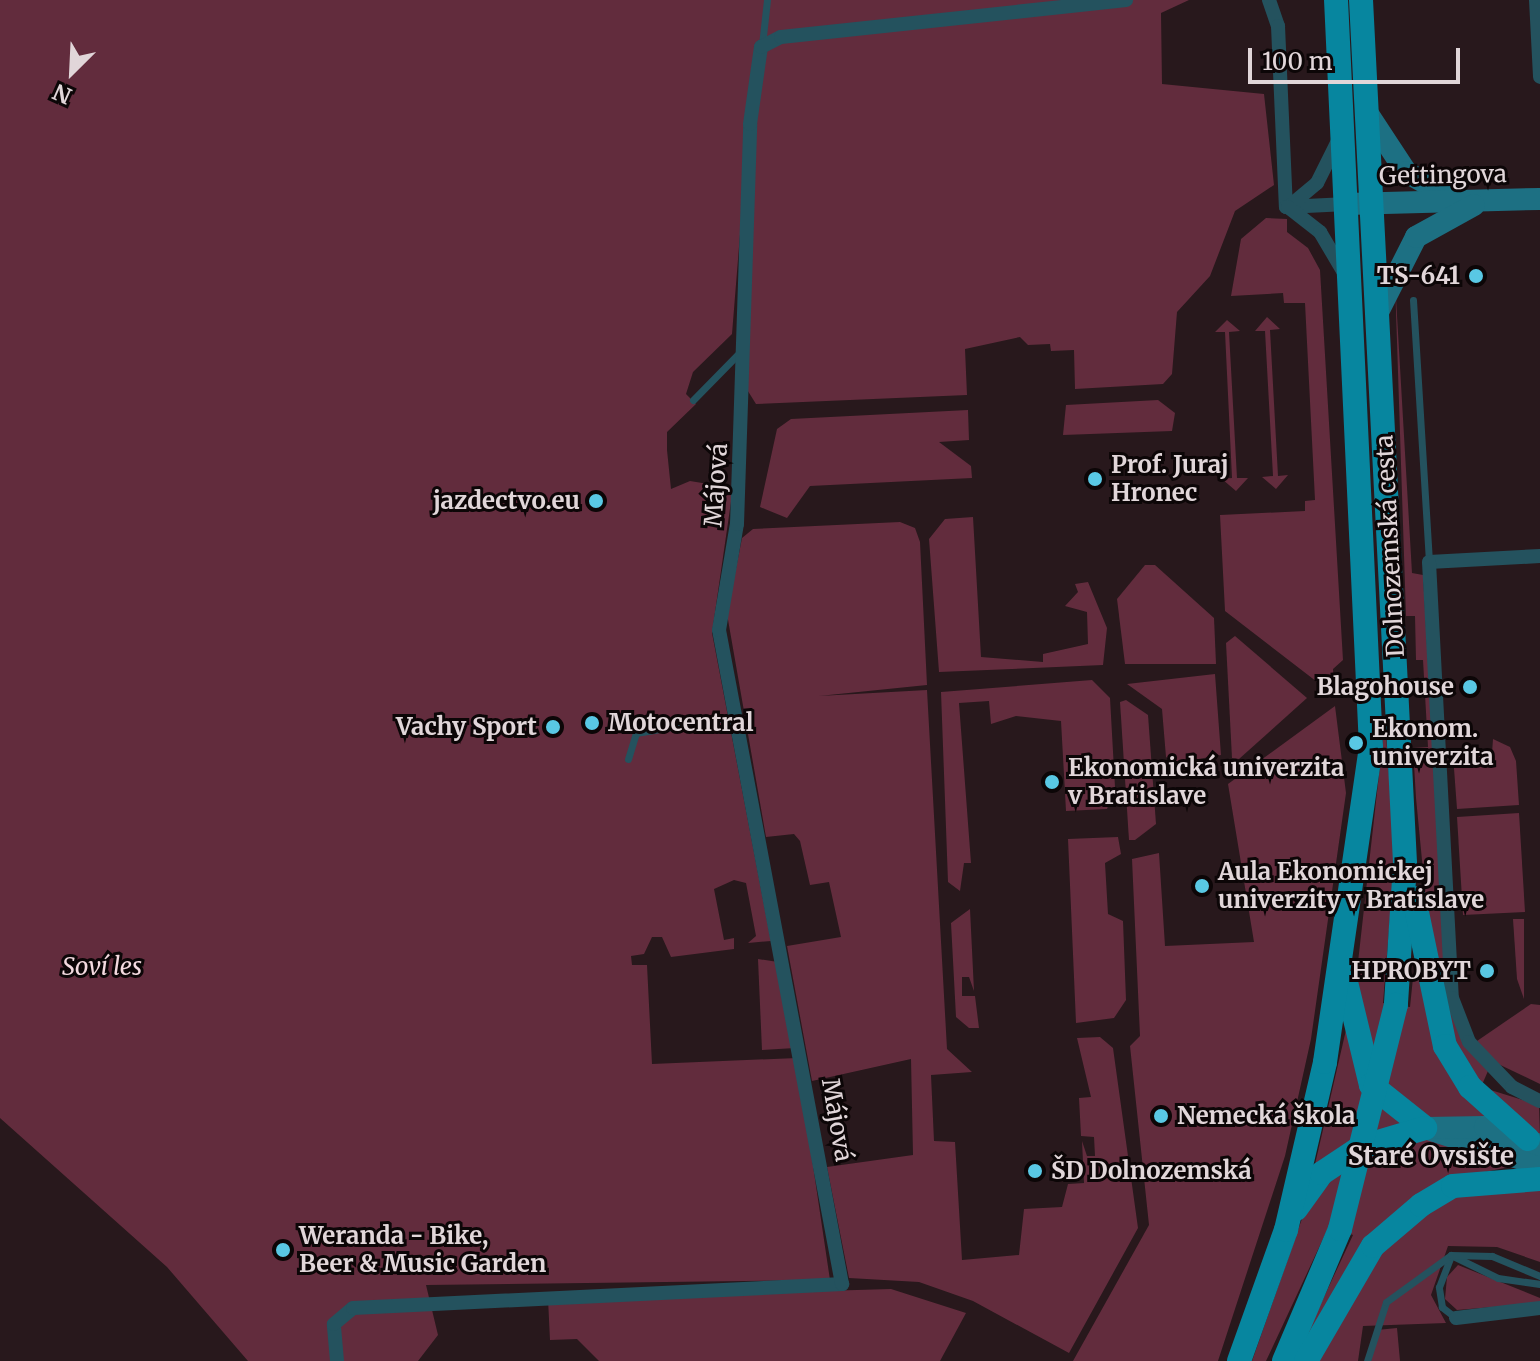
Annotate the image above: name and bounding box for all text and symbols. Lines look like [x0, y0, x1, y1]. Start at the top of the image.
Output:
north arrow [32, 32, 112, 112]
scale bar [1252, 32, 1464, 82]
text: 100 m [1262, 46, 1332, 77]
text: N [49, 78, 76, 110]
street label: Gettingova [1379, 159, 1507, 191]
place label: TS-641 [1377, 262, 1460, 290]
marker: TS-641 [1467, 267, 1485, 285]
street label: Dolnozemská cesta [1370, 434, 1410, 658]
street label: Májová [699, 442, 733, 528]
place label: Prof. Juraj Hronec [1111, 451, 1229, 507]
marker: Prof. Juraj Hronec [1086, 470, 1104, 488]
place label: jazdectvo.eu [433, 487, 580, 515]
marker: jazdectvo.eu [587, 492, 605, 510]
place label: Blagohouse [1317, 673, 1454, 701]
marker: Blagohouse [1461, 678, 1479, 696]
place label: Motocentral [608, 709, 754, 737]
place label: Vachy Sport [396, 713, 537, 741]
marker: Motocentral [583, 714, 601, 732]
place label: Ekonom. univerzita [1372, 715, 1494, 771]
marker: Vachy Sport [544, 718, 562, 736]
marker: Ekonom. univerzita [1347, 734, 1365, 752]
place label: Ekonomická univerzita v Bratislave [1068, 754, 1344, 810]
marker: Ekonomická univerzita v Bratislave [1043, 773, 1061, 791]
place label: Aula Ekonomickej univerzity v Bratislave [1218, 858, 1484, 914]
marker: Aula Ekonomickej univerzity v Bratislave [1193, 877, 1211, 895]
park label: Soví les [62, 953, 142, 981]
place label: HPROBYT [1351, 957, 1471, 985]
marker: HPROBYT [1478, 962, 1496, 980]
street label: Májová [816, 1076, 858, 1164]
place label: Nemecká škola [1177, 1102, 1355, 1130]
marker: Nemecká škola [1152, 1107, 1170, 1125]
district label: Staré Ovsište [1348, 1140, 1514, 1172]
place label: ŠD Dolnozemská [1051, 1157, 1252, 1185]
marker: ŠD Dolnozemská [1026, 1162, 1044, 1180]
place label: Weranda - Bike, Beer & Music Garden [299, 1222, 546, 1278]
marker: Weranda - Bike, Beer & Music Garden [274, 1241, 292, 1259]

